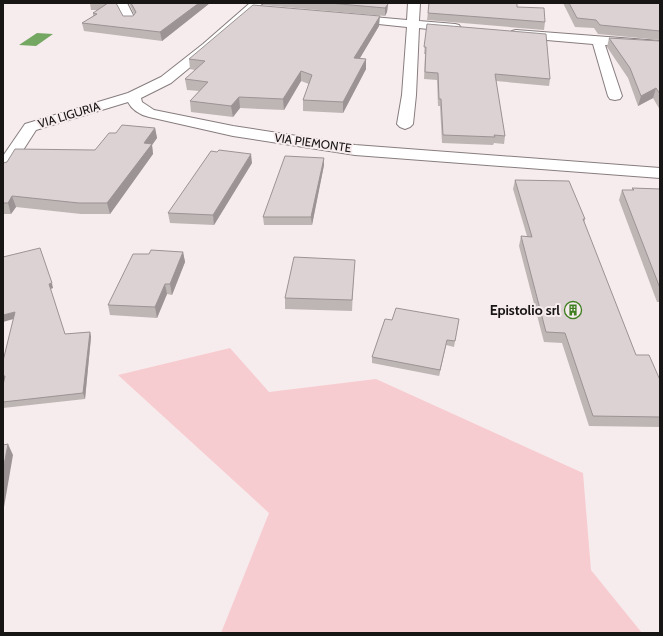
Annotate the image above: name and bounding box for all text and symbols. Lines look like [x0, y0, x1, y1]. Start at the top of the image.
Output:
street label: VIA LIGURIA [36, 98, 102, 131]
street label: VIA PIEMONTE [274, 130, 353, 155]
building icon: Epistolio srl [563, 300, 583, 320]
place label: Epistolio srl [490, 301, 560, 319]

